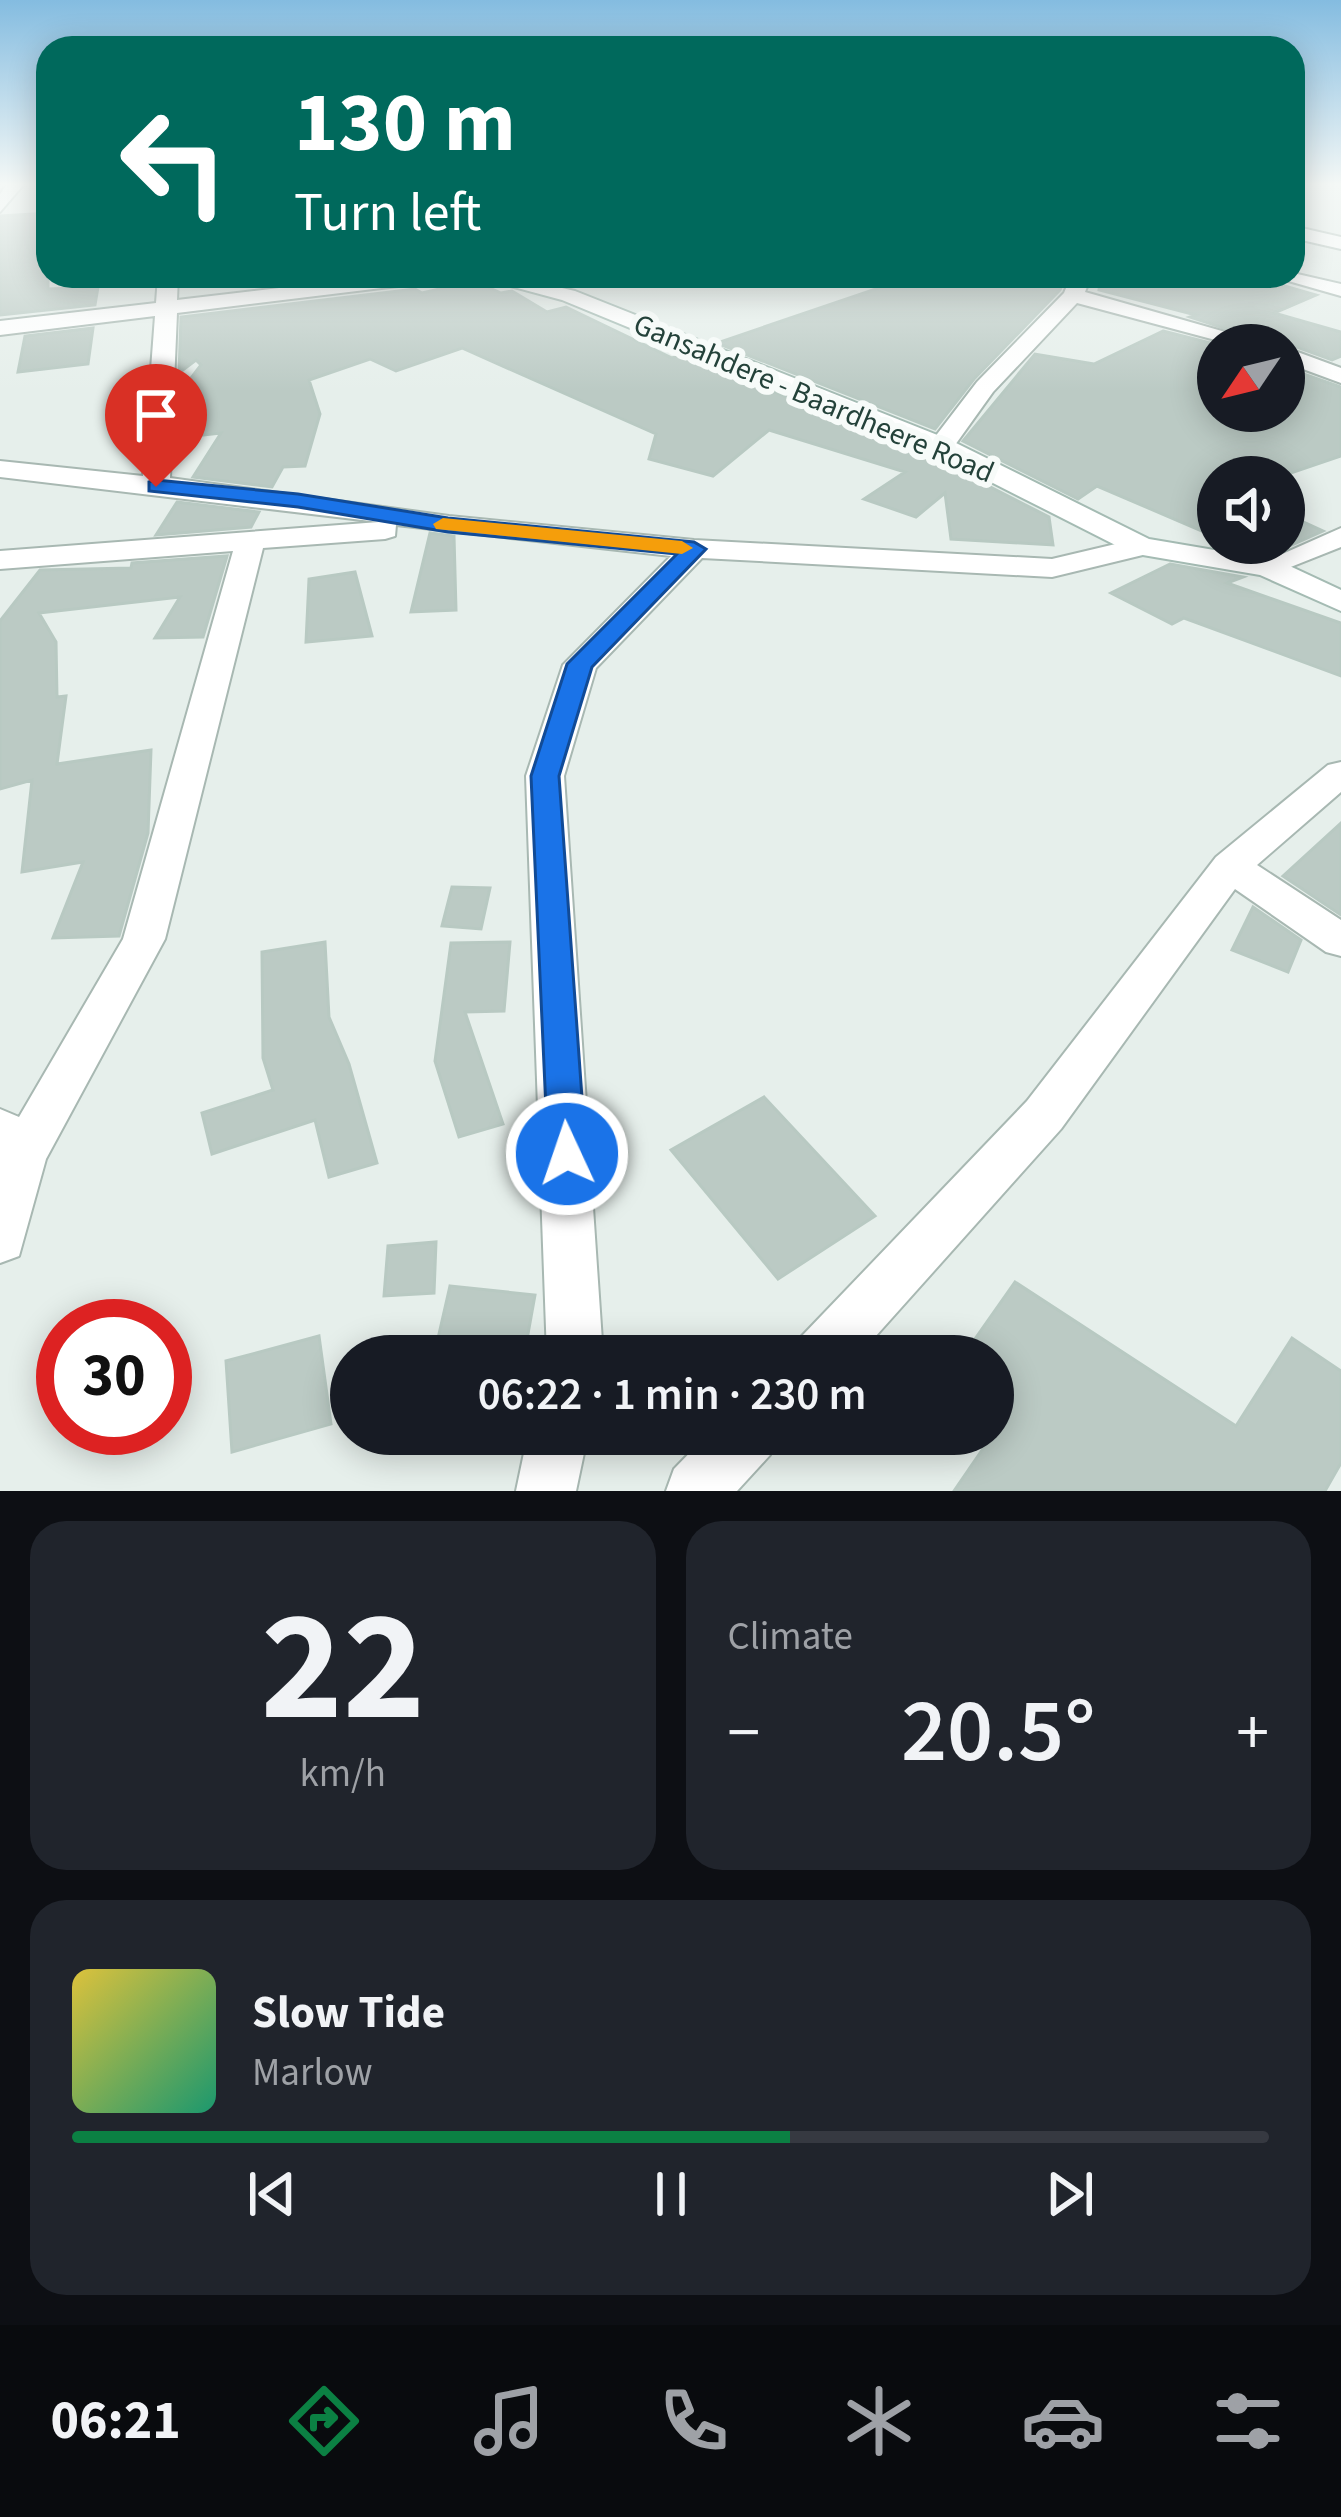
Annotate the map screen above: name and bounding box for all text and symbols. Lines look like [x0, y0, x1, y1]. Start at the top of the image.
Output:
text: 130 m [294, 64, 516, 184]
icon: left [96, 84, 252, 240]
text: Turn left [294, 175, 481, 252]
street label: Gansahdere - Baardheere Road [627, 303, 1001, 494]
north arrow [1197, 324, 1305, 432]
map controls [1197, 324, 1305, 564]
pin [105, 364, 207, 487]
icon: arrive [123, 382, 189, 448]
button: sound [1197, 456, 1305, 564]
position arrow [504, 1091, 630, 1217]
speed limit sign: 30 [36, 1299, 192, 1455]
text: 06:22 · 1 min · 230 m [478, 1363, 866, 1427]
text: 22 [260, 1557, 425, 1779]
text: Climate [728, 1609, 853, 1665]
text: 20.5° [901, 1668, 1096, 1796]
text: − [728, 1686, 760, 1780]
text: + [1236, 1686, 1269, 1780]
text: km/h [299, 1746, 386, 1802]
text: Slow Tide [252, 1981, 445, 2045]
text: Marlow [252, 2045, 373, 2101]
icon: previous [239, 2161, 305, 2227]
icon: pause [638, 2161, 704, 2227]
icon: next [1037, 2161, 1103, 2227]
icon: directions [282, 2379, 366, 2463]
icon: music [467, 2379, 551, 2463]
icon: phone [652, 2379, 736, 2463]
icon: climate [837, 2379, 921, 2463]
icon: car [1021, 2379, 1105, 2463]
icon: filters [1206, 2379, 1290, 2463]
text: 06:21 [50, 2383, 181, 2460]

